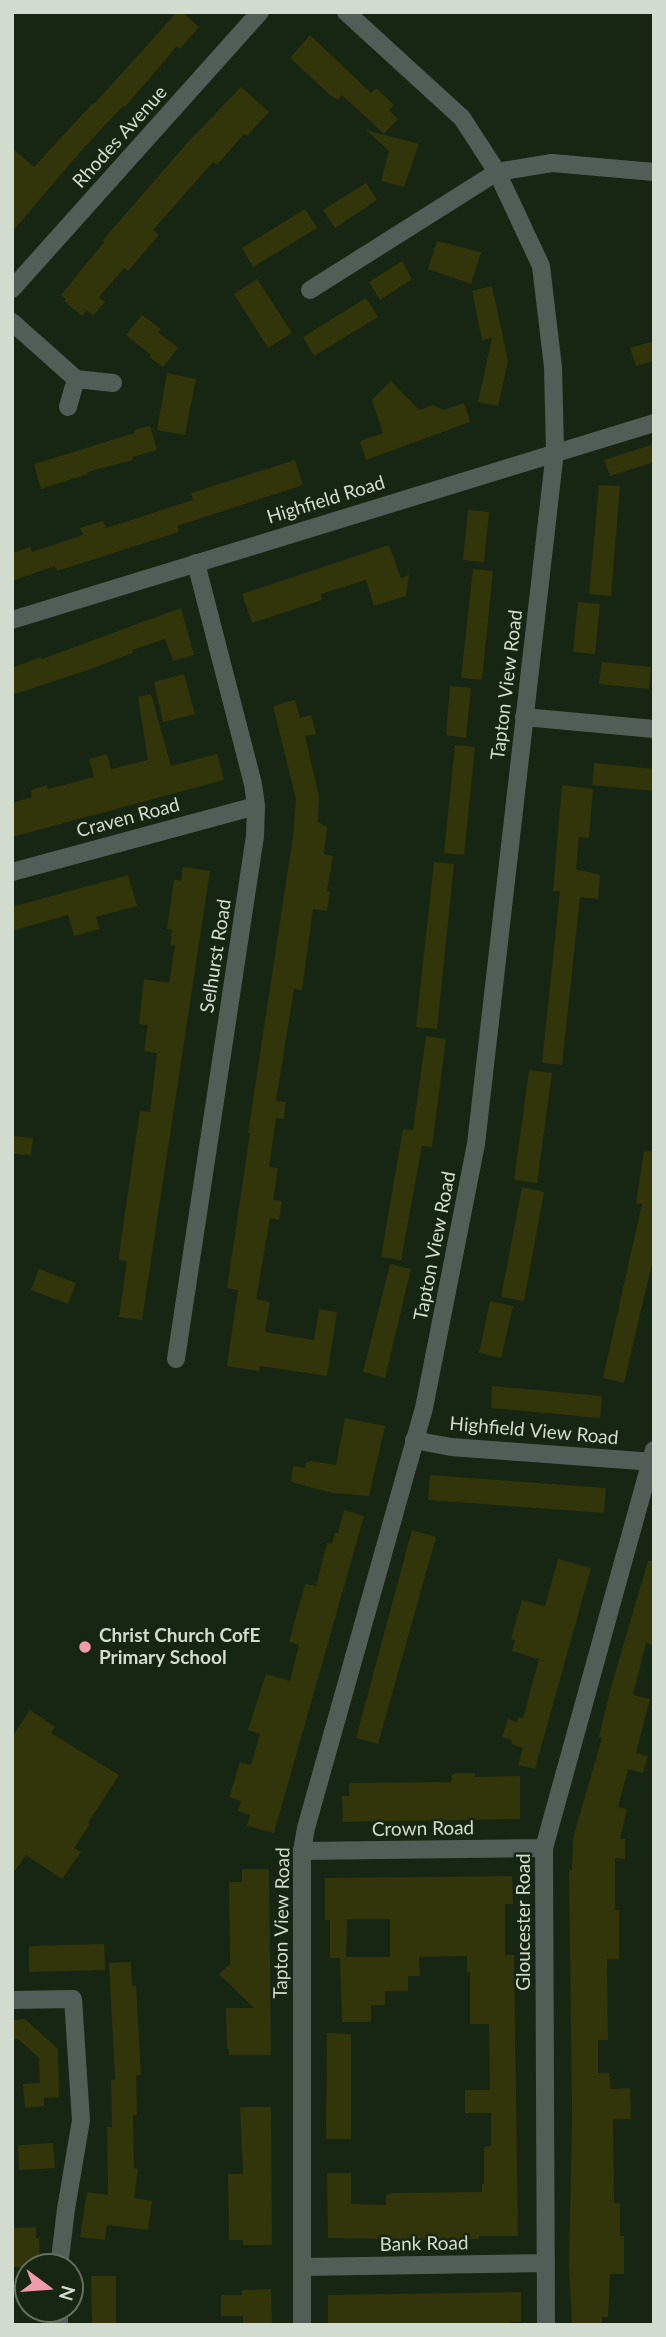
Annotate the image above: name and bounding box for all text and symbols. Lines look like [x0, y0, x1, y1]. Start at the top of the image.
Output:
street label: Rhodes Avenue [68, 81, 172, 193]
street label: Highfield Road [264, 471, 388, 529]
street label: Tapton View Road [486, 609, 528, 761]
street label: Craven Road [74, 793, 182, 843]
street label: Selhurst Road [196, 897, 236, 1015]
street label: Tapton View Road [409, 1170, 461, 1322]
street label: Highfield View Road [449, 1412, 619, 1450]
place label: Christ Church CofE Primary School [99, 1625, 260, 1669]
marker: Christ Church CofE Primary School [77, 1639, 93, 1655]
street label: Crown Road [372, 1817, 474, 1841]
street label: Tapton View Road [269, 1847, 295, 1999]
street label: Gloucester Road [513, 1853, 535, 1991]
street label: Bank Road [379, 2232, 469, 2256]
north arrow [14, 2253, 84, 2323]
text: N [55, 2283, 81, 2304]

